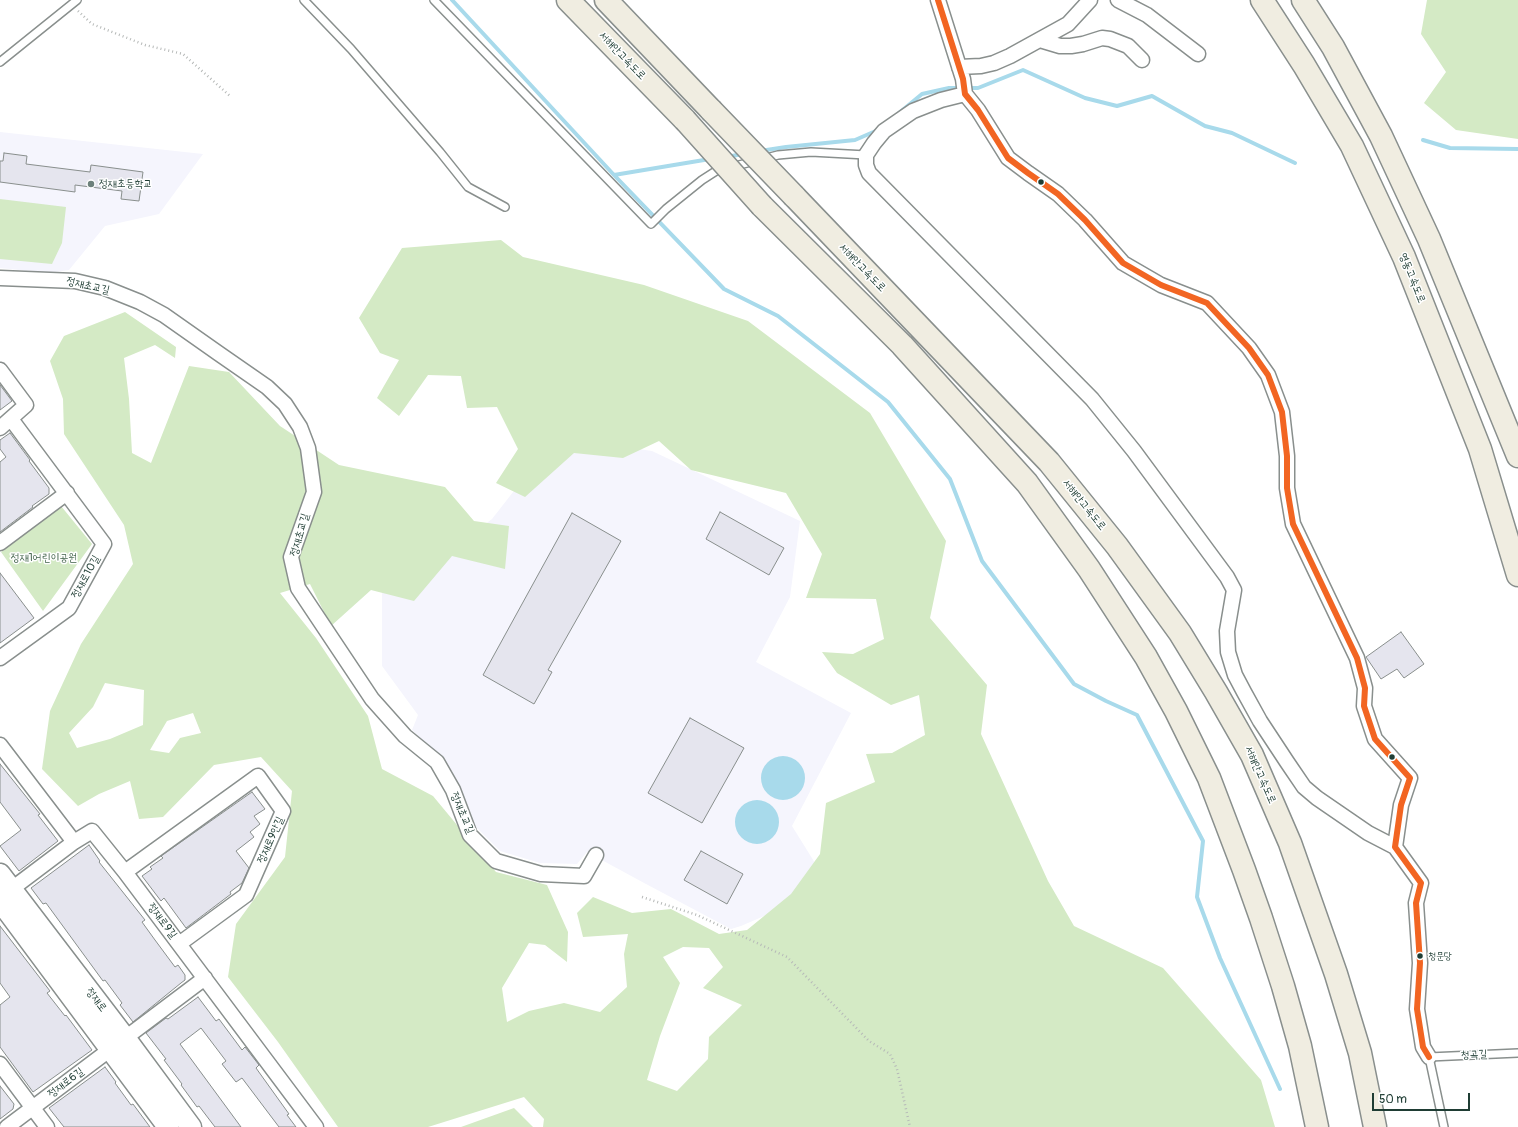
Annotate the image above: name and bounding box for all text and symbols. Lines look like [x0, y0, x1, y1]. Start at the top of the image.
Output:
street label: 서해안고속도로 [596, 29, 648, 83]
place label: 정재초등학교 [99, 177, 152, 191]
unlabelled marker [1036, 177, 1046, 187]
marker: 정재초등학교 [86, 179, 96, 189]
street label: 서해안고속도로 [836, 241, 888, 295]
street label: 영동고속도로 [1396, 251, 1428, 305]
street label: 정재초교길 [65, 275, 111, 297]
street label: 서해안고속도로 [1059, 477, 1109, 533]
street label: 정재초교길 [288, 512, 312, 558]
park label: 정재1어린이공원 [11, 551, 77, 565]
street label: 정재로10길 [69, 553, 103, 601]
street label: 서해안고속도로 [1241, 744, 1279, 806]
unlabelled marker [1387, 752, 1397, 762]
street label: 정재초교길 [447, 790, 477, 836]
street label: 정재로9안길 [255, 815, 287, 865]
street label: 정재로9길 [144, 901, 180, 941]
place label: 청문당 [1428, 950, 1452, 962]
marker: 청문당 [1415, 951, 1425, 961]
street label: 정재로 [83, 985, 109, 1015]
street label: 청곡길 [1461, 1048, 1487, 1062]
street label: 정재로6길 [45, 1065, 87, 1101]
scale bar [1374, 1085, 1472, 1111]
text: 50 m [1379, 1092, 1407, 1107]

